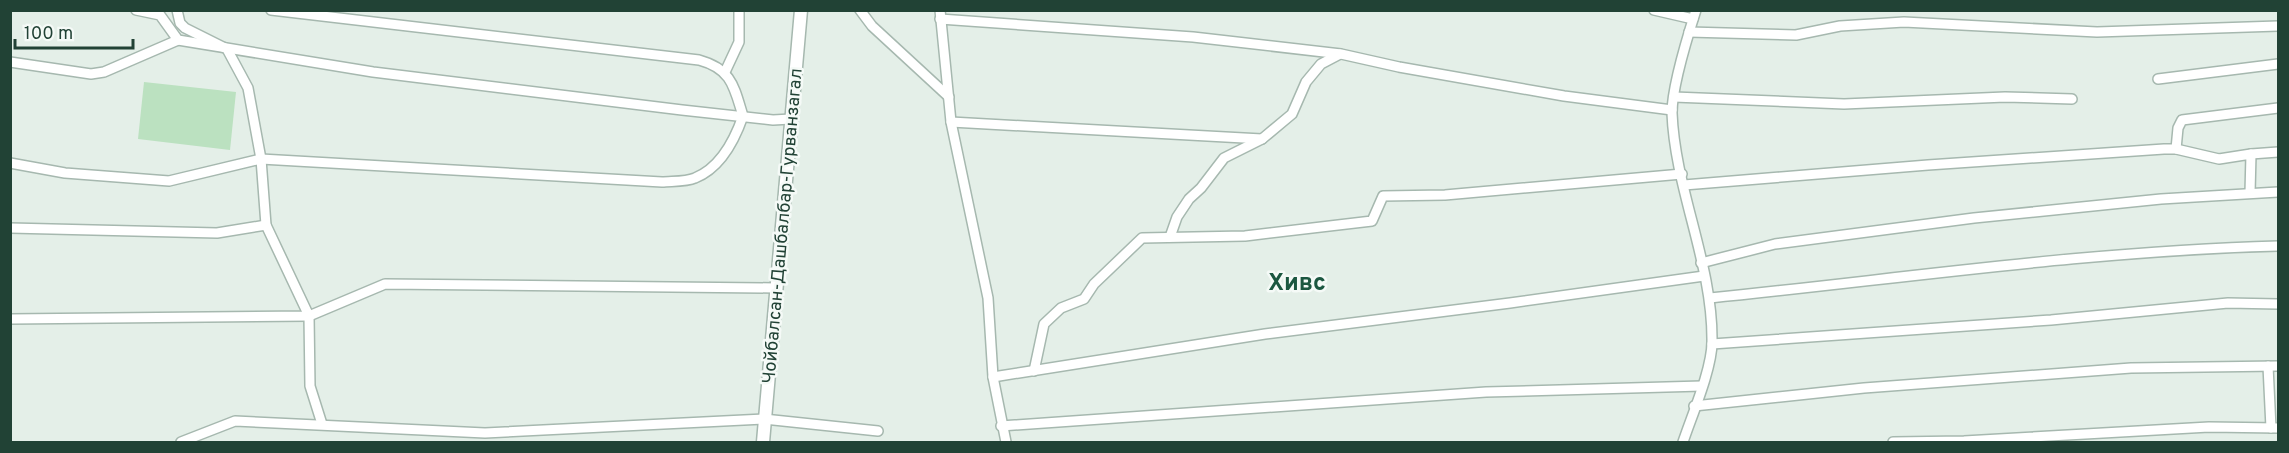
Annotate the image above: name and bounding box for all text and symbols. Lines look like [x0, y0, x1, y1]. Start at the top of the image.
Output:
scale bar [15, 12, 134, 50]
text: 100 m [24, 23, 73, 46]
street label: Чойбалсан-Дашбалбар-Гурванзагал [758, 67, 809, 385]
district label: Хивс [1268, 269, 1326, 299]

